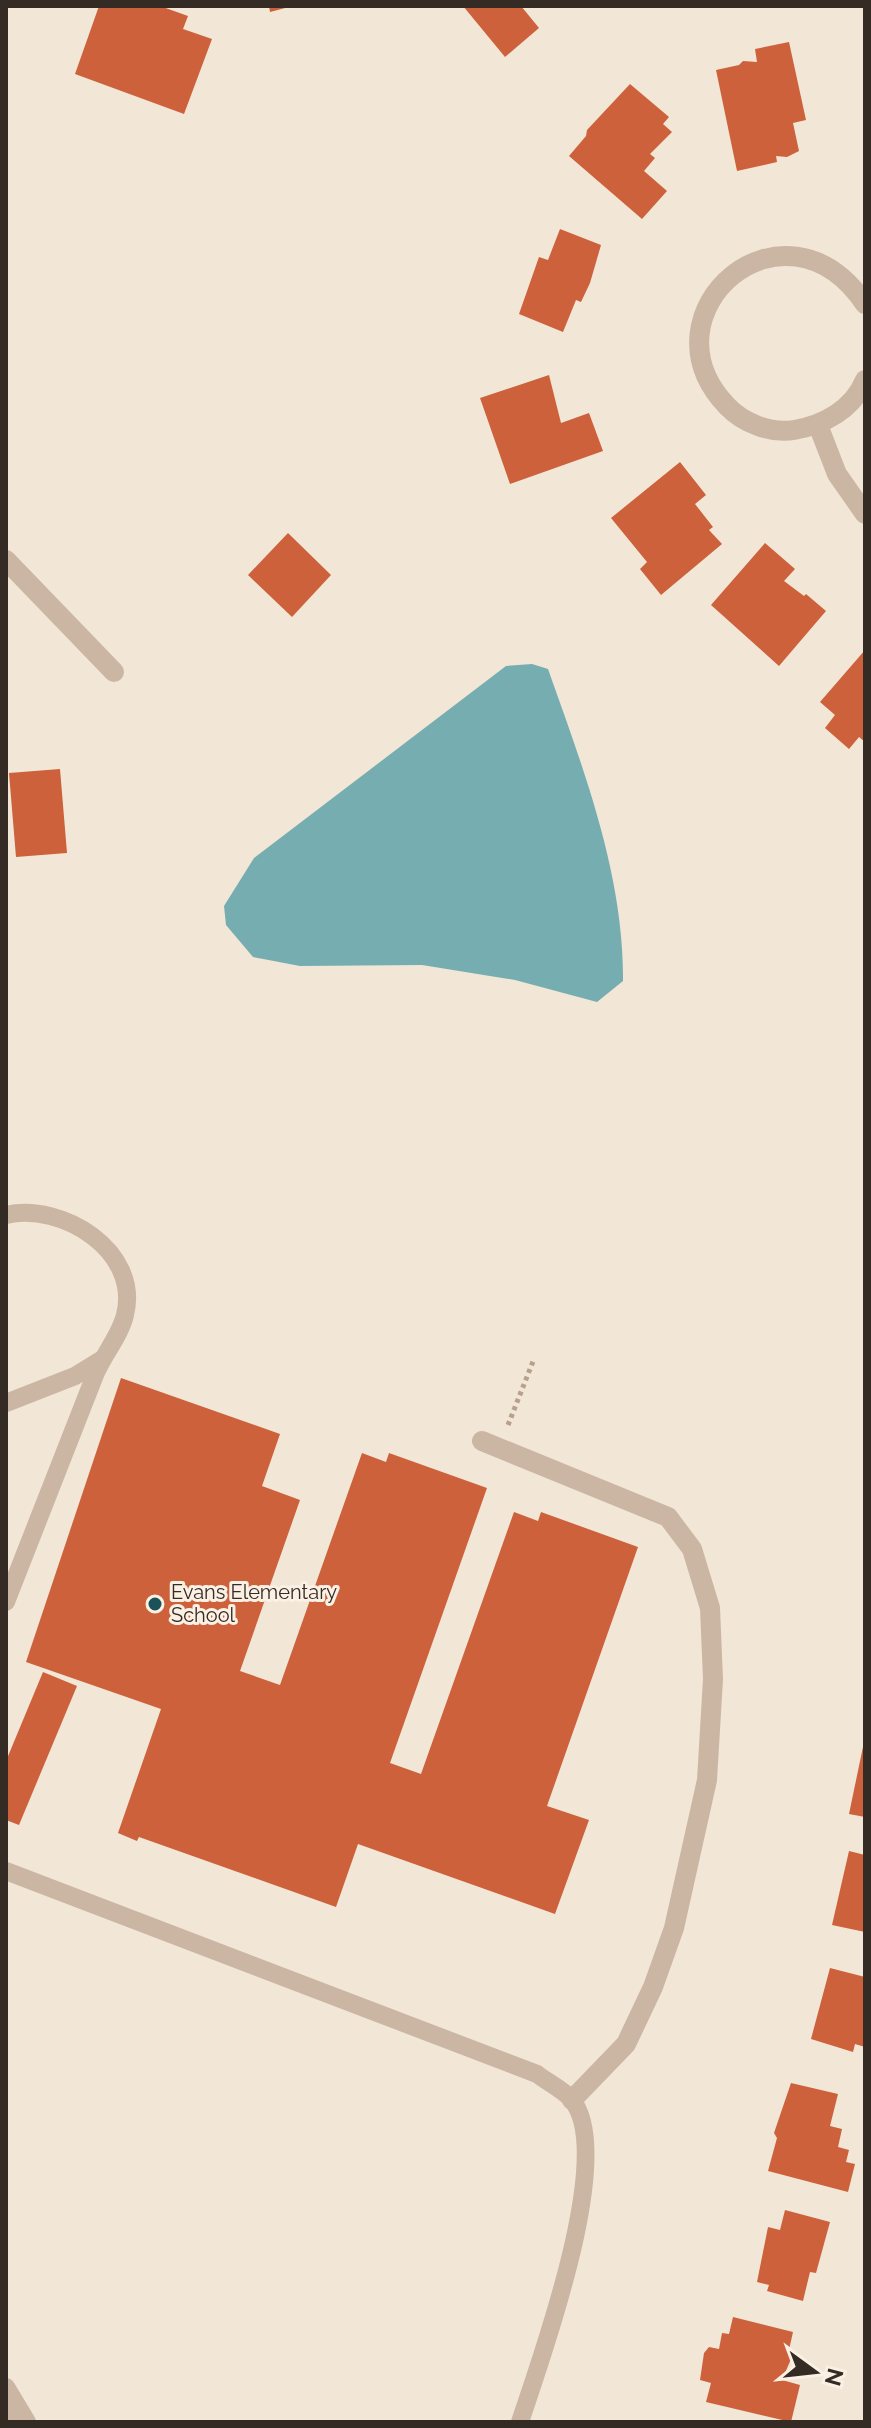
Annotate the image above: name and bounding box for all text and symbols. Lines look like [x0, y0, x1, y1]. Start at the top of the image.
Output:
place label: Evans Elementary School [171, 1580, 337, 1627]
marker: Evans Elementary School [146, 1595, 164, 1613]
north arrow [775, 2332, 855, 2412]
text: N [820, 2366, 849, 2389]

